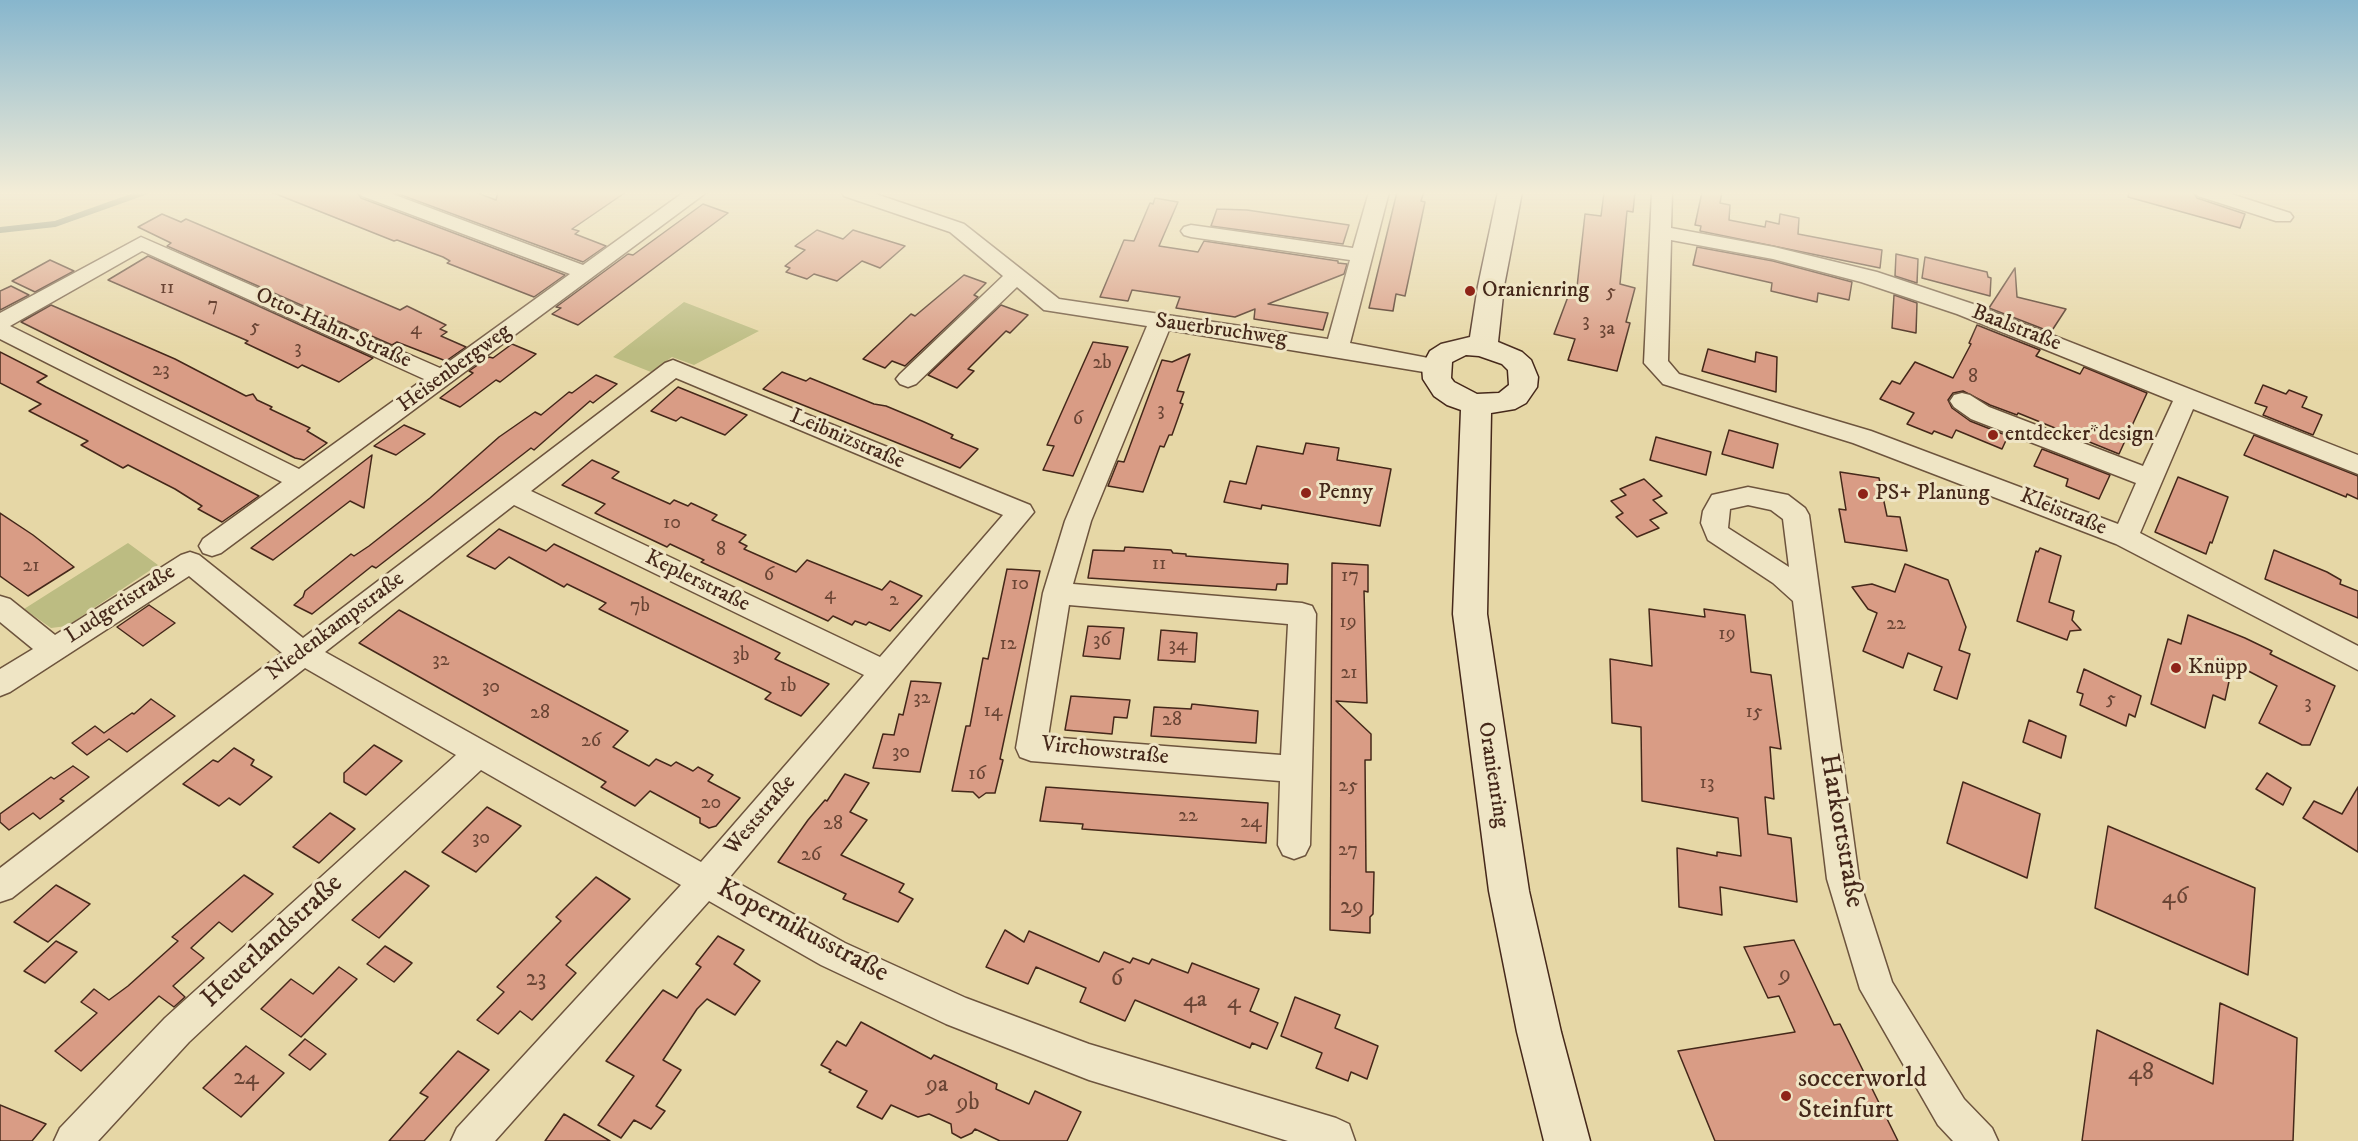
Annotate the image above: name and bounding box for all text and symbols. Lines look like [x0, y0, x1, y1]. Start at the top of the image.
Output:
house number: 11 [160, 277, 174, 301]
place label: Oranienring [1482, 278, 1589, 304]
house number: 5 [1606, 281, 1616, 305]
street label: Otto-Hahn-Straße [251, 283, 415, 375]
marker: Oranienring [1463, 284, 1477, 298]
house number: 7 [208, 294, 218, 318]
street label: Baalstraße [1968, 300, 2064, 358]
street label: Sauerbruchweg [1154, 309, 1288, 353]
house number: 3 [1582, 310, 1590, 334]
house number: 5 [250, 316, 260, 340]
house number: 4 [410, 318, 422, 342]
house number: 3a [1599, 318, 1615, 342]
street label: Heisenbergweg [393, 319, 517, 419]
house number: 3 [294, 337, 302, 361]
house number: 2b [1092, 352, 1112, 376]
house number: 23 [152, 359, 170, 383]
house number: 8 [1968, 366, 1978, 390]
house number: 3 [1157, 399, 1165, 423]
street label: Leibnizstraße [786, 404, 908, 476]
house number: 6 [1073, 408, 1083, 432]
place label: entdecker*design [2005, 422, 2154, 448]
marker: entdecker*design [1986, 428, 2000, 442]
place label: Penny [1318, 480, 1373, 506]
place label: PS+ Planung [1875, 481, 1989, 507]
street label: Kleistraße [2016, 484, 2110, 542]
marker: Penny [1299, 486, 1313, 500]
marker: PS+ Planung [1856, 487, 1870, 501]
house number: 10 [663, 512, 681, 536]
house number: 8 [716, 539, 726, 563]
street label: Keplerstraße [640, 545, 754, 619]
house number: 11 [1152, 553, 1166, 577]
house number: 21 [22, 555, 40, 579]
street label: Ludgeristraße [61, 560, 181, 650]
house number: 6 [764, 564, 774, 588]
house number: 17 [1341, 565, 1359, 589]
street label: Niedenkampstraße [262, 567, 410, 687]
house number: 10 [1011, 573, 1029, 597]
house number: 4 [824, 583, 836, 607]
house number: 2 [889, 589, 899, 613]
house number: 7b [630, 595, 650, 619]
house number: 19 [1339, 611, 1357, 635]
house number: 22 [1886, 613, 1906, 637]
house number: 19 [1718, 623, 1736, 647]
house number: 36 [1093, 629, 1111, 653]
house number: 12 [999, 633, 1017, 657]
house number: 34 [1169, 634, 1187, 658]
house number: 3b [733, 644, 749, 668]
house number: 32 [432, 649, 450, 673]
place label: Knüpp [2188, 655, 2248, 681]
marker: Knüpp [2169, 661, 2183, 675]
house number: 21 [1340, 662, 1358, 686]
house number: 1b [780, 675, 796, 699]
house number: 30 [482, 676, 500, 700]
house number: 32 [913, 687, 931, 711]
house number: 5 [2106, 688, 2116, 712]
house number: 3 [2304, 692, 2312, 716]
house number: 14 [984, 700, 1002, 724]
house number: 15 [1745, 701, 1763, 725]
house number: 28 [530, 702, 550, 726]
house number: 28 [1162, 709, 1182, 733]
street label: Oranienring [1471, 720, 1513, 830]
house number: 26 [581, 730, 601, 754]
street label: Virchowstraße [1040, 732, 1170, 772]
house number: 30 [892, 741, 910, 765]
street label: Harkortstraße [1811, 752, 1869, 910]
house number: 16 [968, 763, 986, 787]
street label: Weststraße [720, 770, 802, 862]
house number: 13 [1700, 772, 1714, 796]
house number: 25 [1338, 775, 1358, 799]
house number: 20 [701, 792, 721, 816]
house number: 22 [1178, 805, 1198, 829]
house number: 24 [1240, 811, 1262, 835]
house number: 28 [823, 813, 843, 837]
house number: 30 [472, 827, 490, 851]
house number: 27 [1338, 839, 1358, 863]
house number: 26 [801, 844, 821, 868]
street label: Heuerlandstraße [196, 868, 350, 1016]
street label: Kopernikusstraße [711, 873, 893, 991]
house number: 46 [2162, 884, 2188, 912]
house number: 29 [1340, 894, 1364, 922]
house number: 9 [1779, 962, 1791, 990]
house number: 23 [526, 966, 546, 994]
house number: 6 [1111, 966, 1123, 994]
house number: 4a [1183, 987, 1207, 1015]
house number: 4 [1227, 989, 1241, 1017]
house number: 48 [2128, 1060, 2154, 1088]
place label: soccerworld Steinfurt [1798, 1064, 1927, 1127]
house number: 24 [233, 1065, 259, 1093]
house number: 9a [926, 1072, 948, 1100]
marker: soccerworld Steinfurt [1779, 1089, 1793, 1103]
house number: 9b [956, 1090, 980, 1118]

